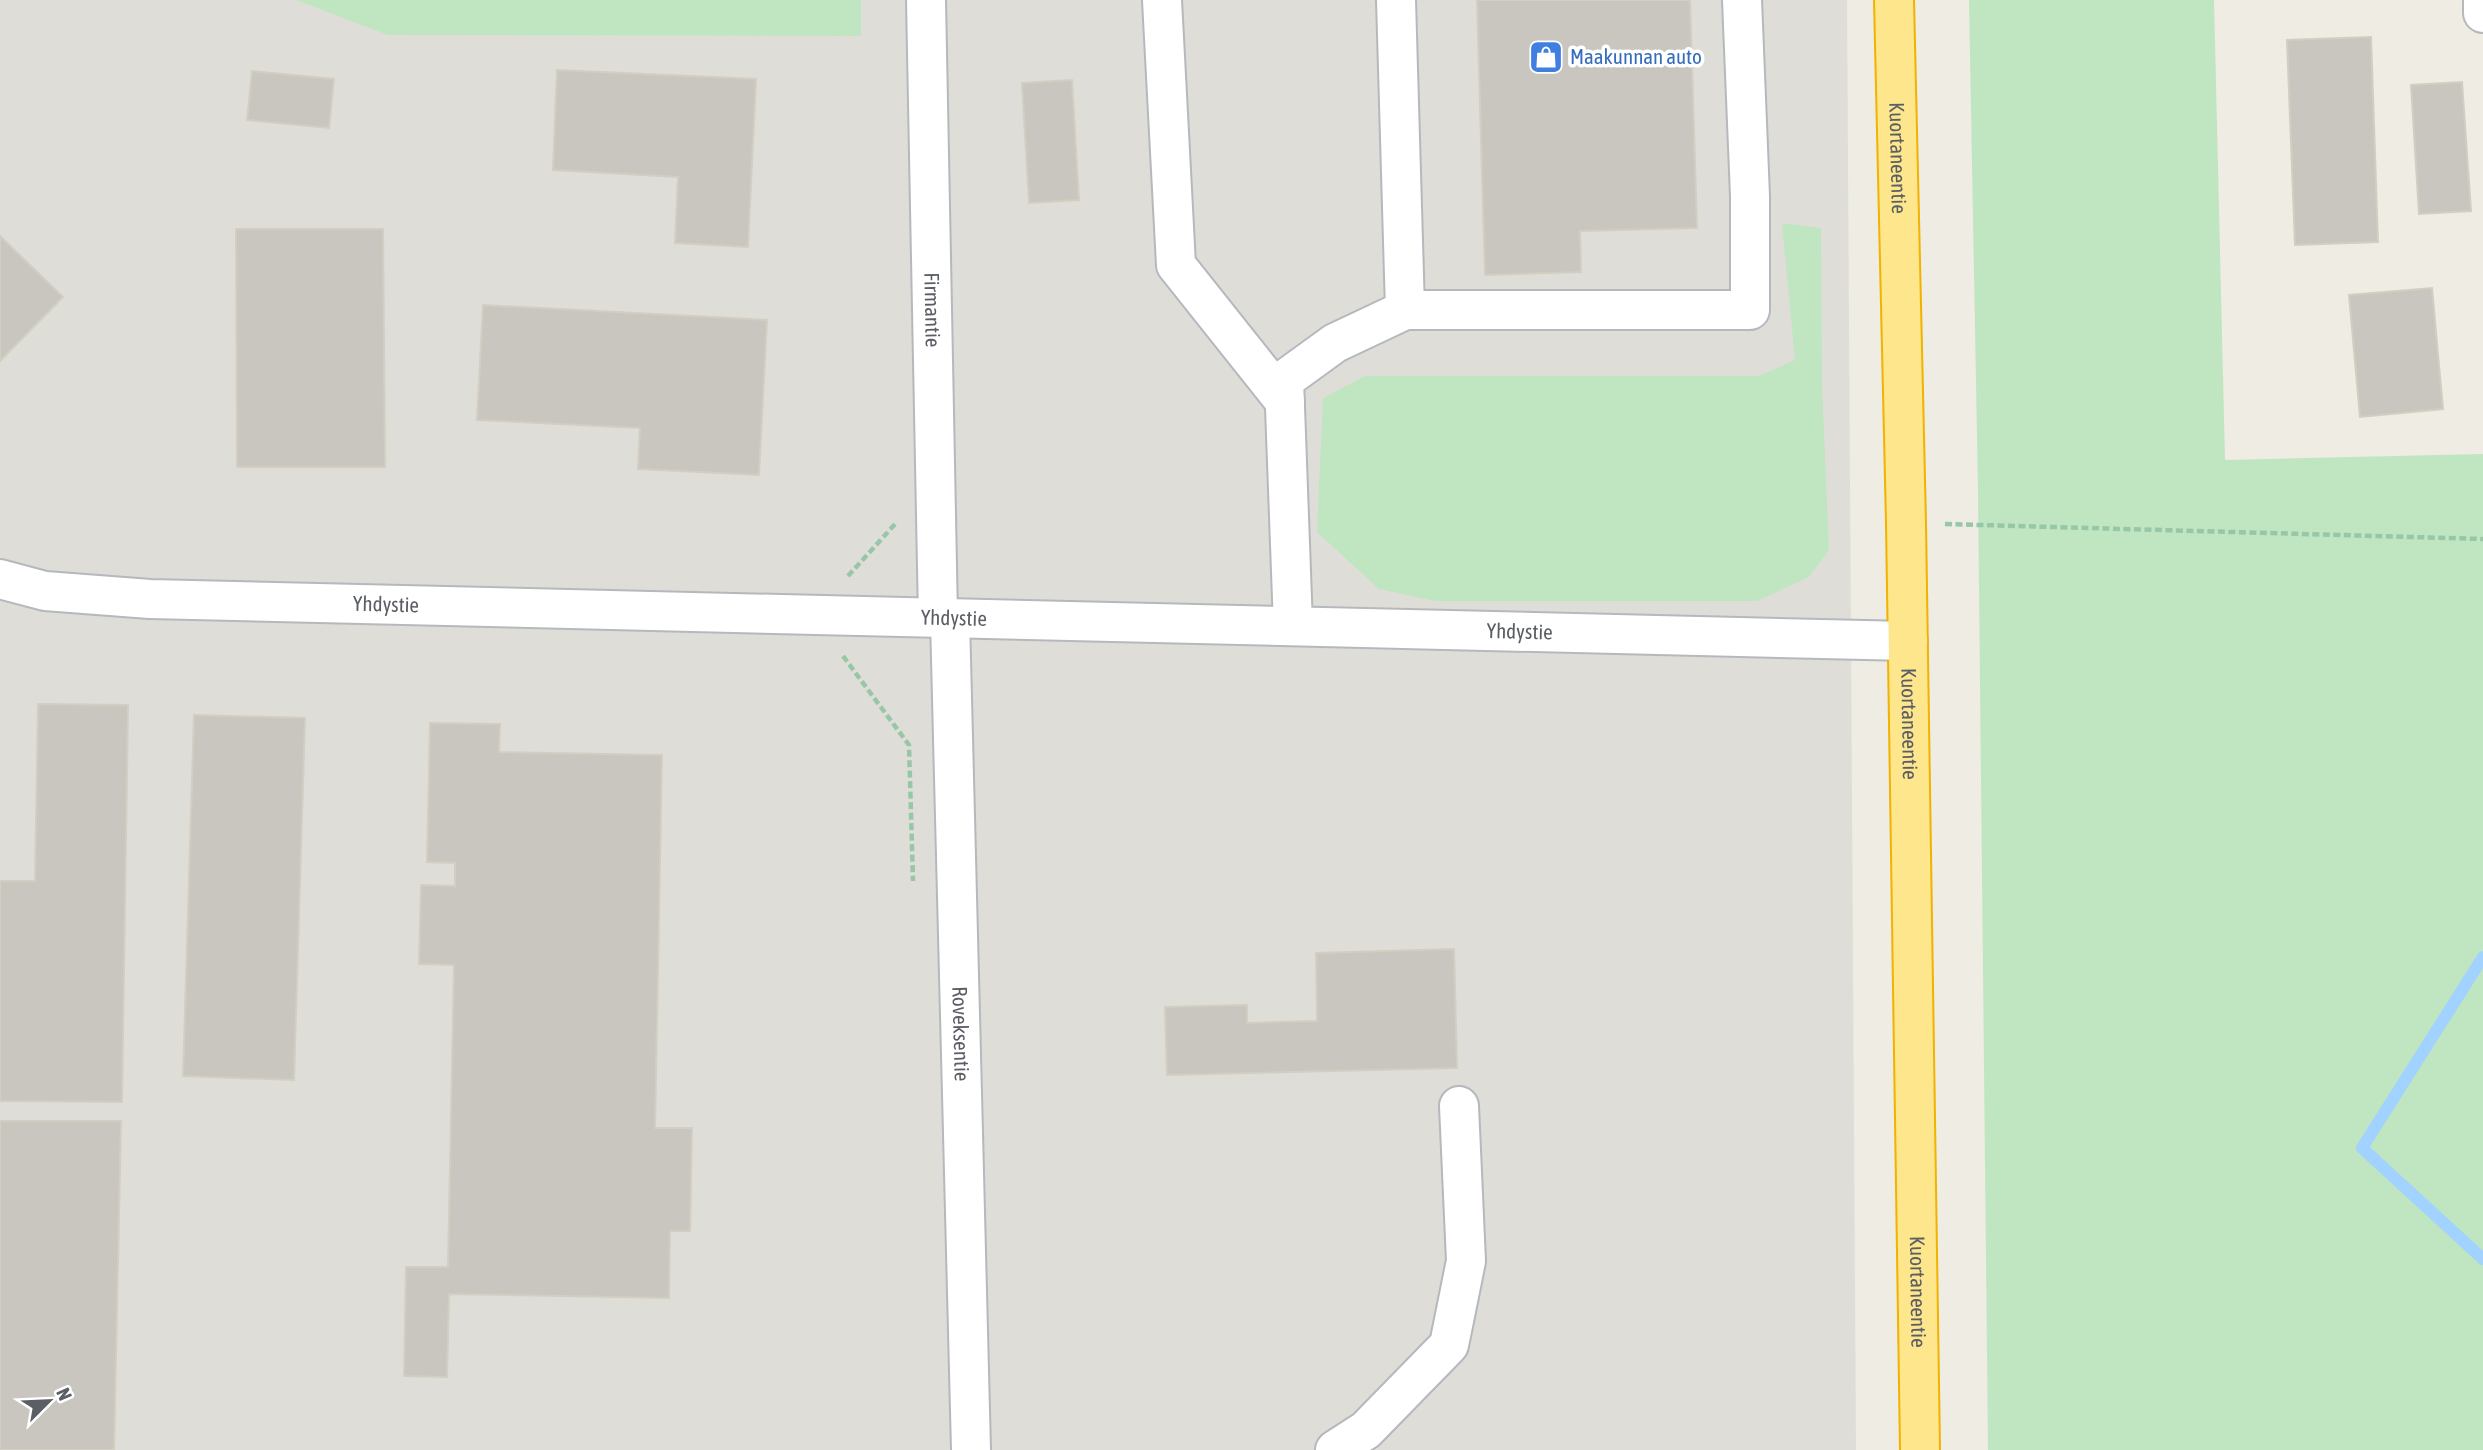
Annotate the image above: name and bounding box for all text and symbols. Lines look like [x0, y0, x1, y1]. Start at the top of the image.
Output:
shop icon: Maakunnan auto [1527, 38, 1565, 76]
place label: Maakunnan auto [1570, 44, 1702, 68]
street label: Kuortaneentie [1885, 102, 1912, 214]
street label: Firmantie [920, 272, 946, 348]
street label: Yhdystie [353, 591, 419, 616]
street label: Yhdystie [921, 604, 987, 630]
street label: Yhdystie [1486, 618, 1553, 644]
street label: Kuortaneentie [1897, 668, 1923, 780]
street label: Roveksentie [948, 986, 975, 1082]
street label: Kuortaneentie [1906, 1236, 1931, 1348]
north arrow [14, 1366, 84, 1436]
text: N [52, 1384, 77, 1404]

